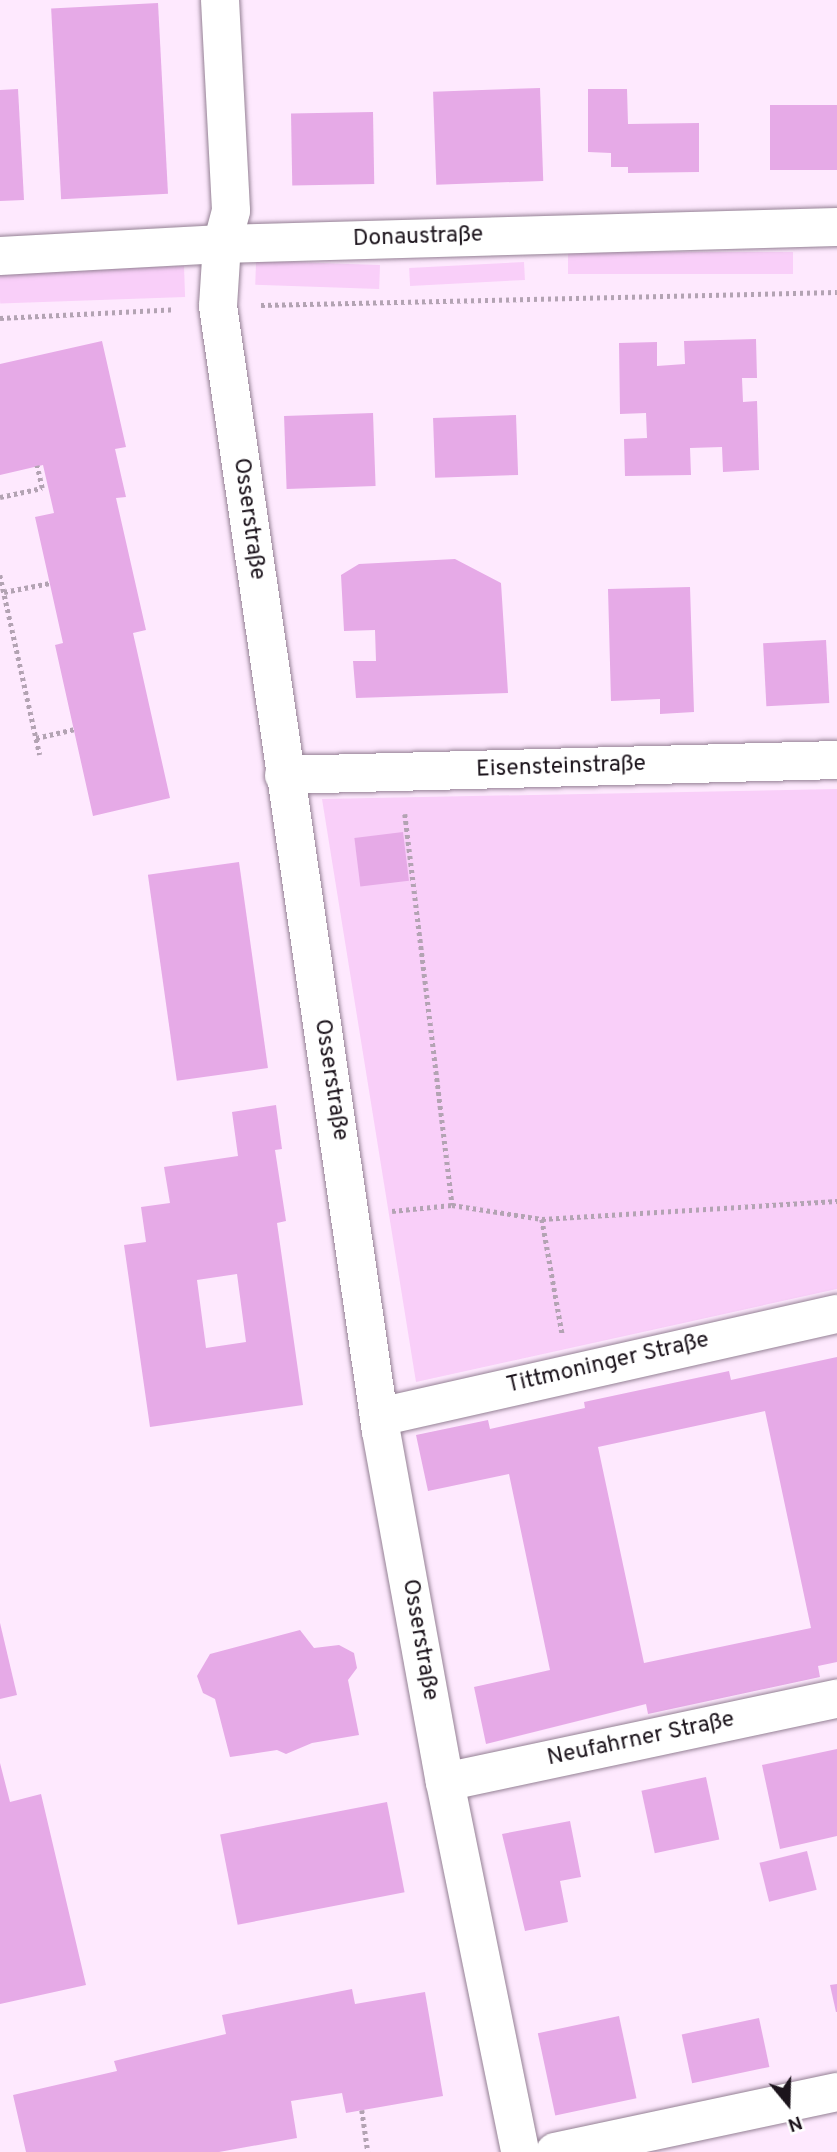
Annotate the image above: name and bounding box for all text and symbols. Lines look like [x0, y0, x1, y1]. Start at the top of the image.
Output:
street label: Donaustraße [352, 222, 484, 254]
street label: Osserstraße [226, 456, 270, 582]
street label: Eisensteinstraße [476, 751, 646, 785]
street label: Osserstraße [307, 1017, 353, 1143]
street label: Tittmoninger Straße [504, 1327, 712, 1401]
street label: Osserstraße [395, 1577, 443, 1703]
street label: Neufahrner Straße [545, 1707, 737, 1773]
north arrow [753, 2068, 823, 2138]
text: N [784, 2109, 805, 2136]

